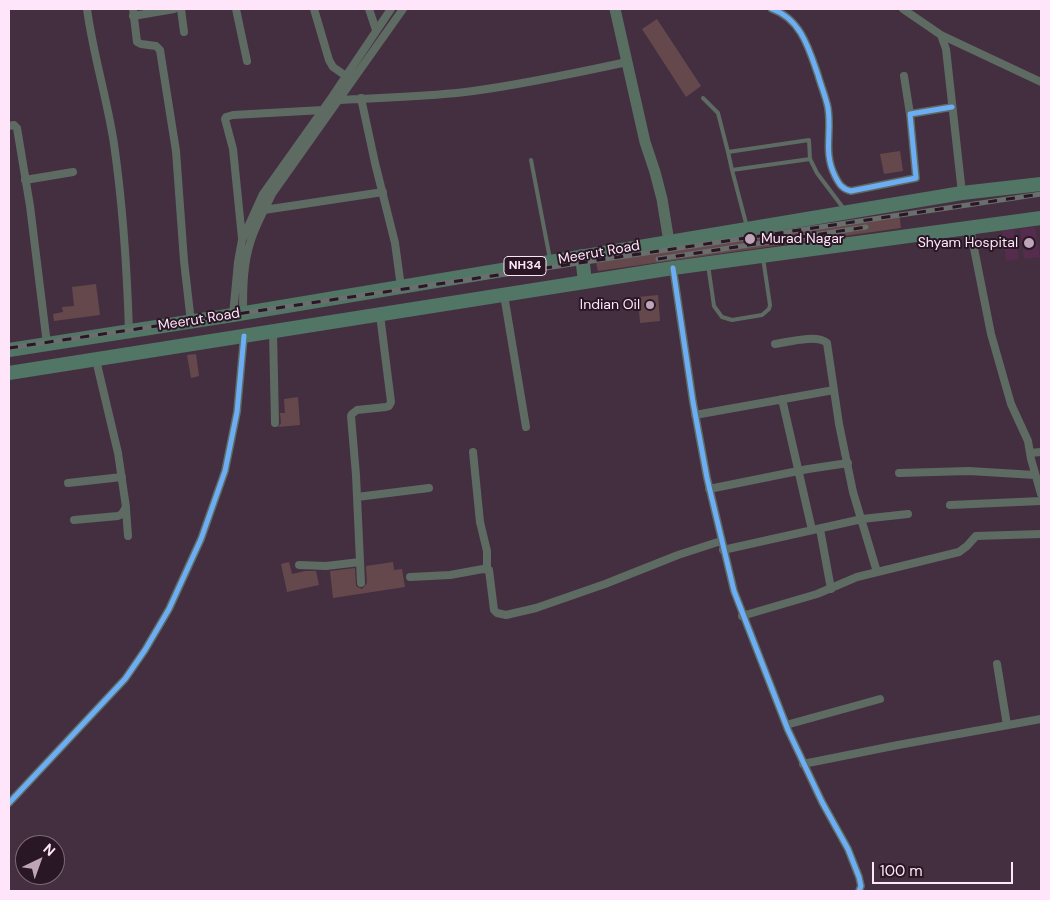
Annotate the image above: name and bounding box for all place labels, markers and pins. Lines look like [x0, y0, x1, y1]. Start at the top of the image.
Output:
place label: Murad Nagar [761, 231, 844, 247]
marker: Murad Nagar [743, 232, 757, 246]
place label: Shyam Hospital [918, 235, 1018, 251]
marker: Shyam Hospital [1022, 236, 1036, 250]
place label: Indian Oil [580, 297, 640, 313]
marker: Indian Oil [644, 299, 656, 311]

